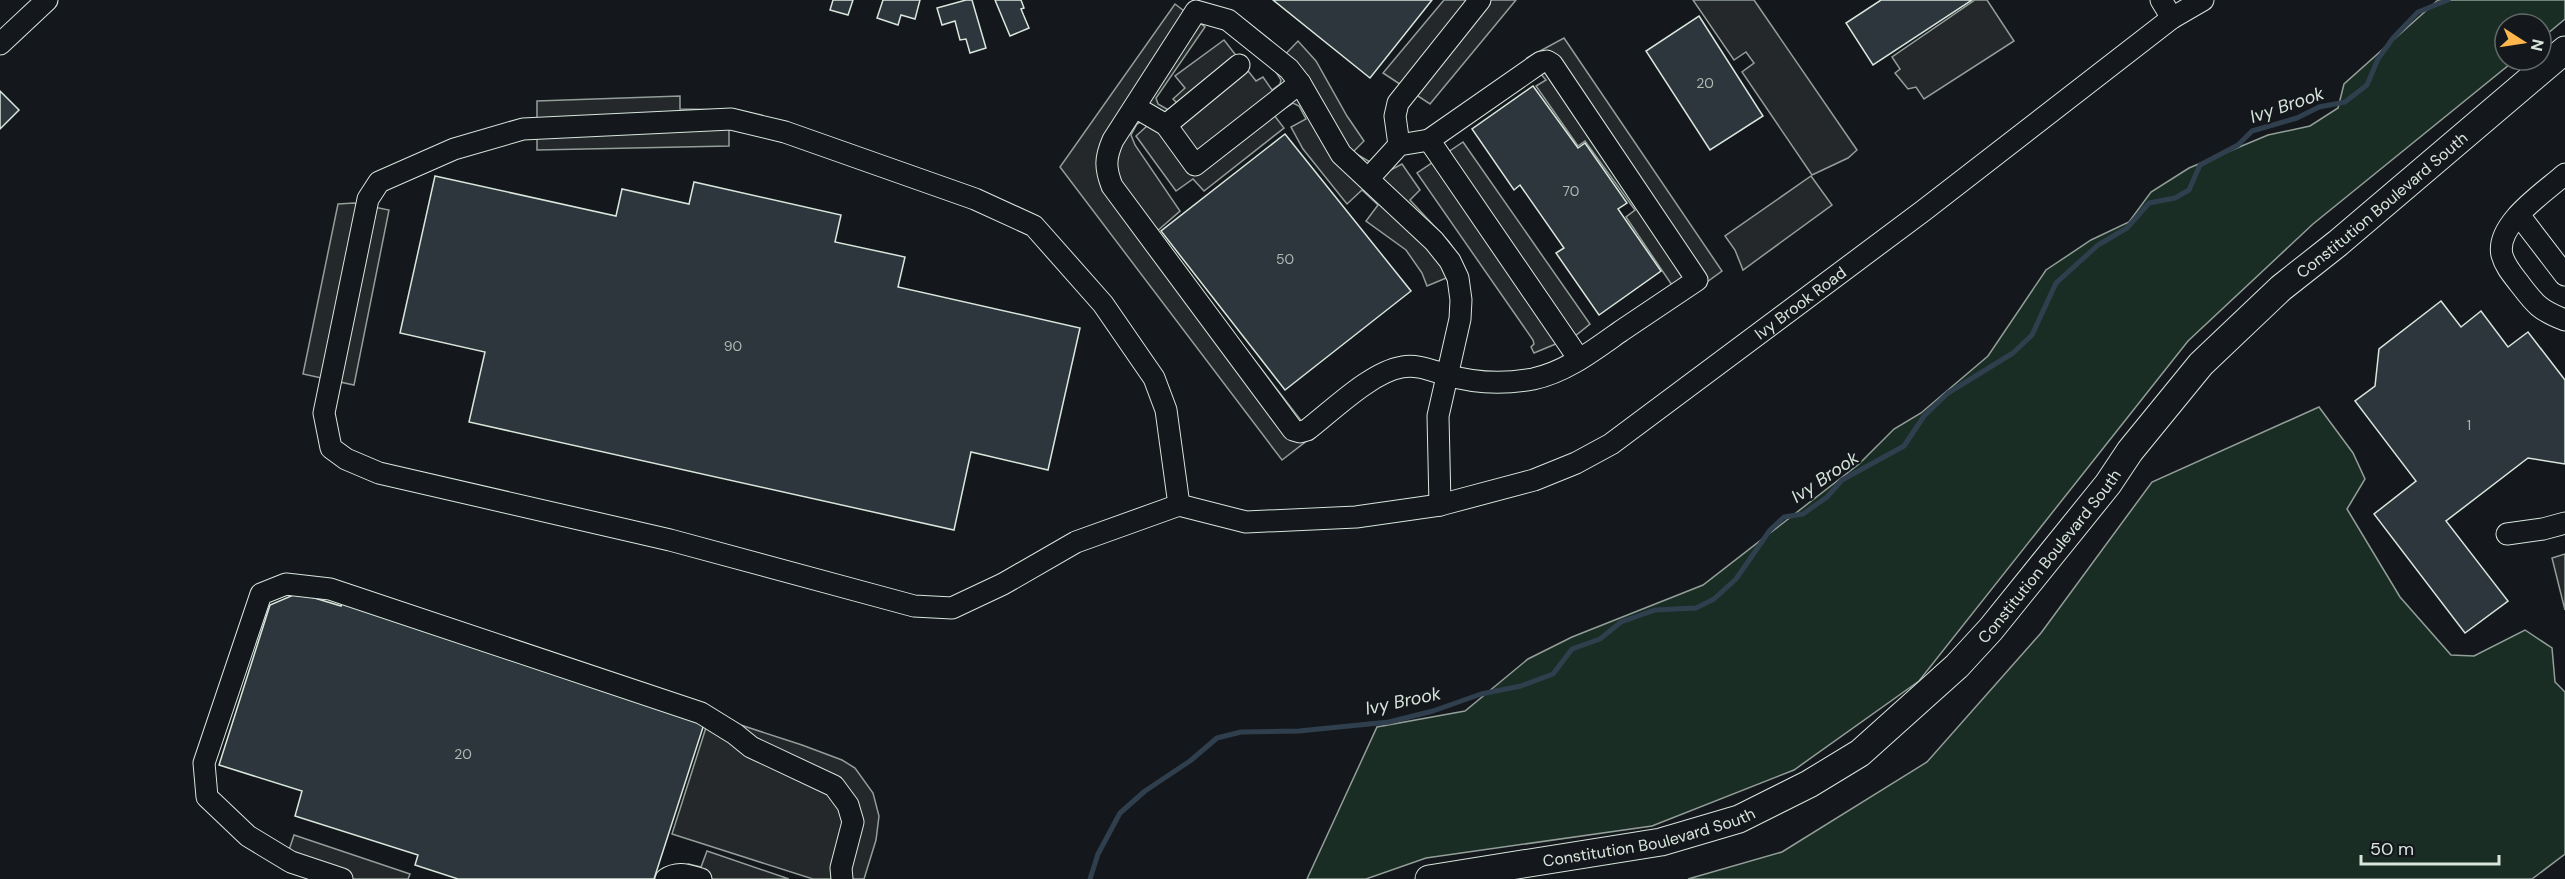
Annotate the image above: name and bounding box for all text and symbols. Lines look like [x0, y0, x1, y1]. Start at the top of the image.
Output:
north arrow [2493, 12, 2553, 72]
text: N [2526, 37, 2549, 53]
house number: 20 [1696, 74, 1714, 92]
water label: Ivy Brook [2247, 81, 2328, 129]
street label: Constitution Boulevard South [2292, 127, 2472, 283]
house number: 70 [1563, 182, 1579, 200]
house number: 50 [1276, 250, 1294, 268]
street label: Ivy Brook Road [1750, 262, 1850, 344]
house number: 90 [724, 337, 742, 355]
house number: 1 [2467, 416, 2471, 434]
water label: Ivy Brook [1786, 445, 1864, 508]
street label: Constitution Boulevard South [1973, 465, 2125, 647]
water label: Ivy Brook [1363, 681, 1444, 721]
house number: 20 [454, 745, 472, 763]
street label: Constitution Boulevard South [1541, 802, 1758, 871]
scale bar [2361, 828, 2499, 866]
text: 50 m [2370, 837, 2414, 861]

